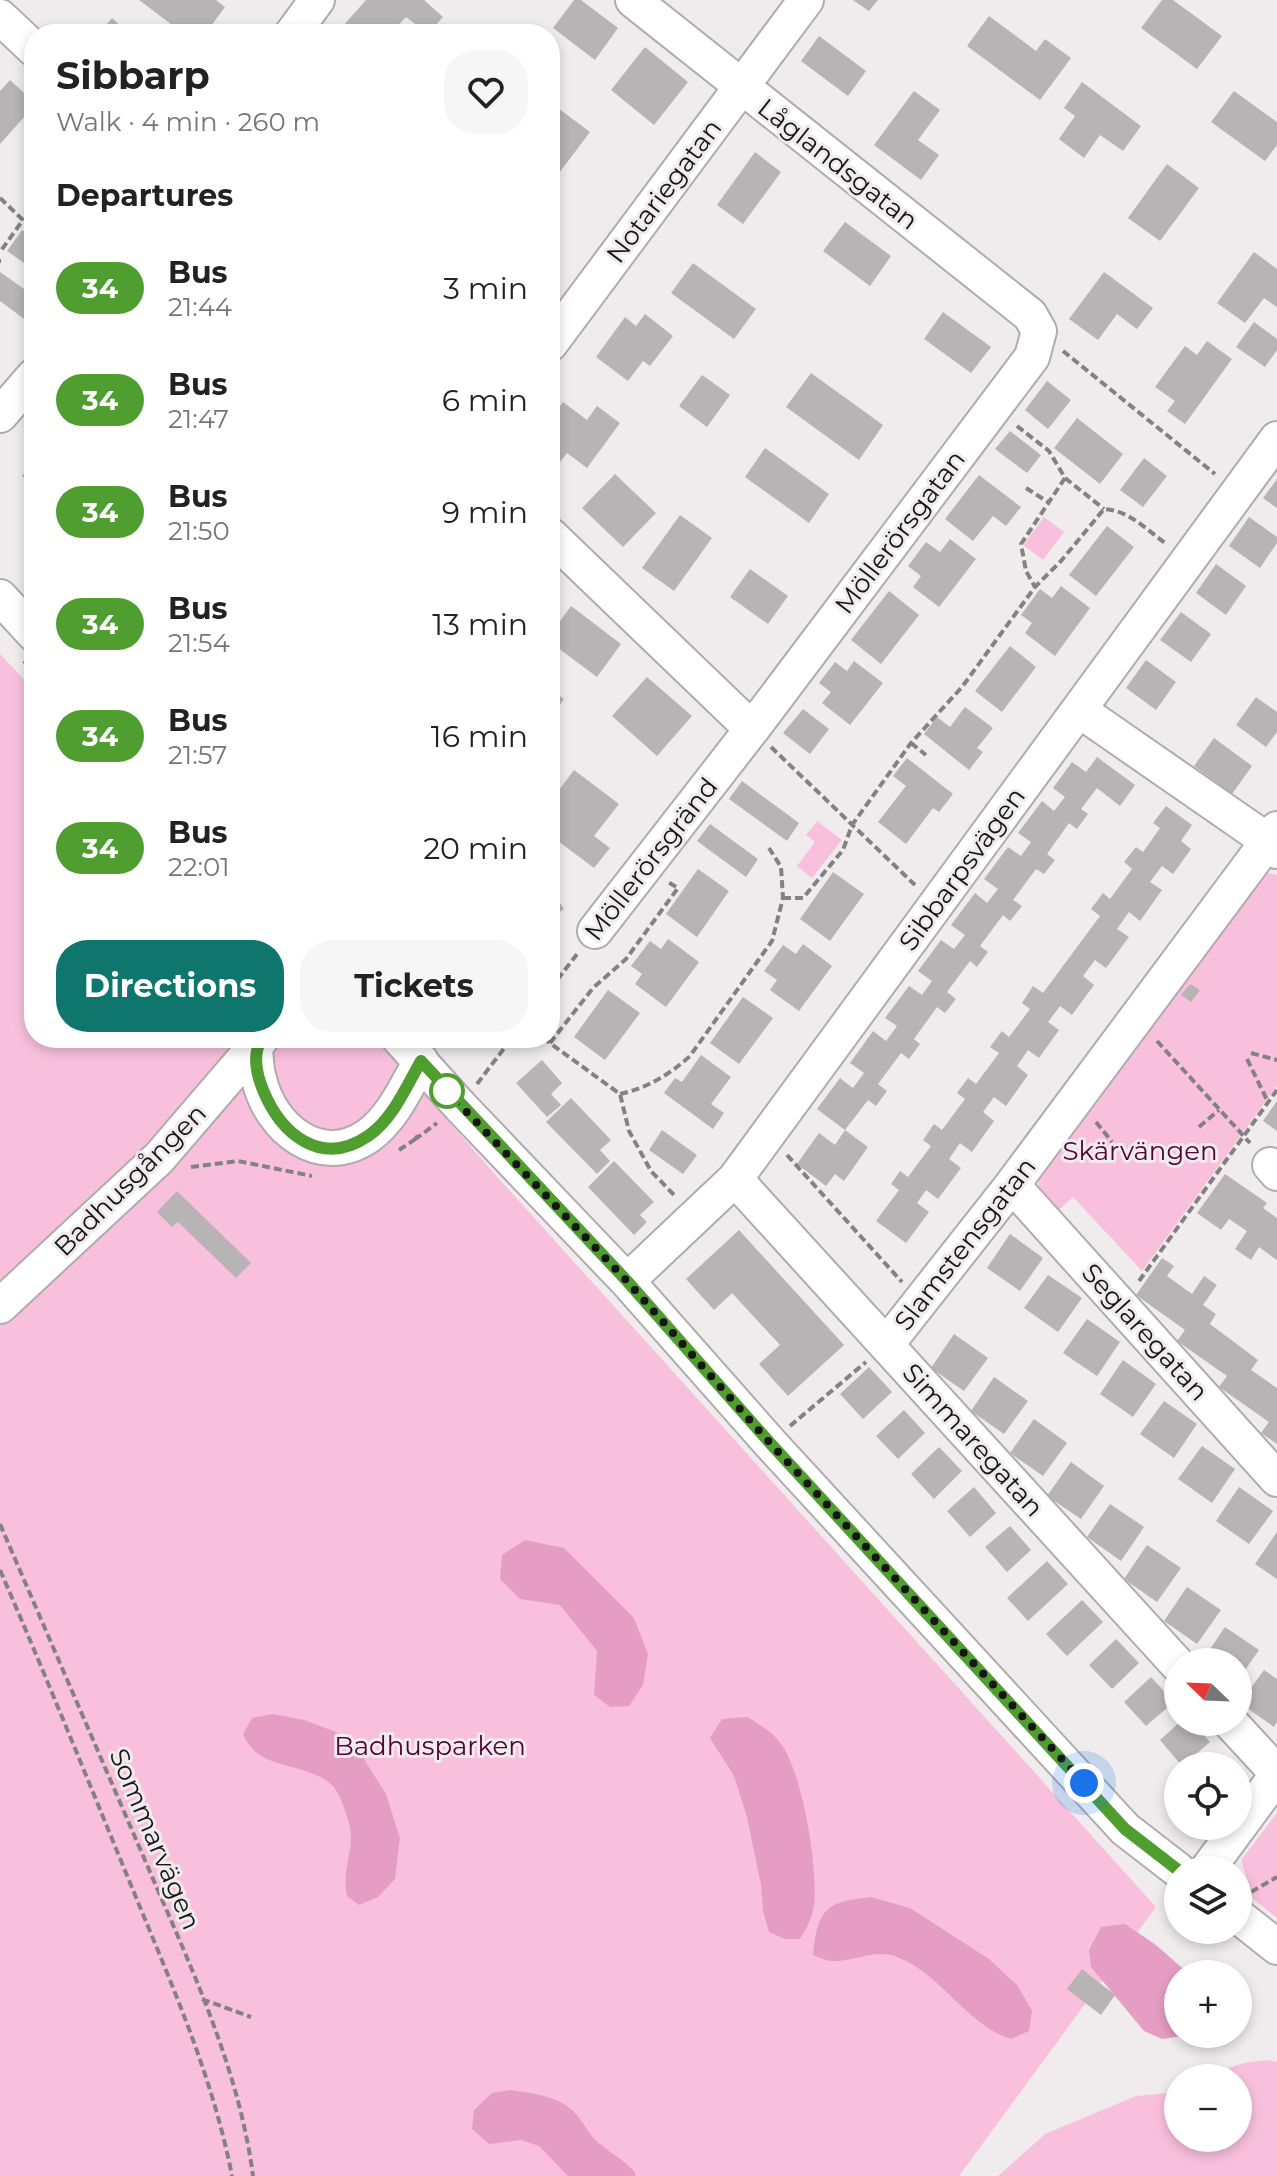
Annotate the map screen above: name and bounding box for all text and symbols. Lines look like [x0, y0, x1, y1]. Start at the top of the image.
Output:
button: heart [444, 50, 528, 134]
text: Sibbarp [56, 52, 210, 99]
street label: Låglandsgatan [751, 91, 925, 237]
text: Walk · 4 min · 260 m [56, 106, 320, 138]
street label: Notariegatan [600, 113, 728, 269]
text: Departures [56, 177, 233, 214]
text: Bus [168, 254, 228, 291]
text: 3 min [443, 270, 528, 307]
text: 34 [82, 271, 118, 305]
text: 21:44 [168, 291, 232, 323]
text: Bus [168, 366, 228, 403]
text: 6 min [442, 382, 528, 419]
text: 34 [82, 383, 118, 417]
text: 21:47 [168, 403, 229, 435]
street label: Möllerörsgatan [828, 444, 972, 620]
text: Bus [168, 478, 228, 515]
text: 9 min [442, 494, 528, 531]
text: 34 [82, 495, 118, 529]
text: 21:50 [168, 515, 230, 547]
text: Bus [168, 590, 228, 627]
text: 13 min [432, 606, 528, 643]
text: 34 [82, 607, 118, 641]
text: 21:54 [168, 627, 230, 659]
text: Bus [168, 702, 228, 739]
text: 16 min [431, 718, 528, 755]
text: 34 [82, 719, 118, 753]
text: 21:57 [168, 739, 227, 771]
street label: Möllerörsgränd [577, 771, 725, 947]
street label: Sibbarpsvägen [892, 781, 1032, 957]
text: Bus [168, 814, 228, 851]
text: 20 min [423, 830, 528, 867]
text: 34 [82, 831, 118, 865]
text: 22:01 [168, 851, 230, 883]
button: Directions [56, 940, 284, 1032]
button: Tickets [300, 940, 528, 1032]
unlabelled marker [430, 1074, 464, 1108]
street label: Badhusgången [47, 1097, 213, 1263]
park label: Skärvängen [1062, 1135, 1218, 1167]
street label: Slamstensgatan [888, 1151, 1042, 1337]
street label: Seglaregatan [1075, 1257, 1215, 1407]
street label: Simmaregatan [896, 1357, 1050, 1523]
north arrow [1164, 1648, 1252, 1736]
map controls [1164, 1648, 1252, 2152]
park label: Badhusparken [334, 1730, 526, 1762]
street label: Sommarvägen [102, 1744, 208, 1934]
button: locate [1164, 1752, 1252, 1840]
your location [1064, 1763, 1104, 1803]
button: layers [1164, 1856, 1252, 1944]
button: + [1164, 1960, 1252, 2048]
button: − [1164, 2064, 1252, 2152]

